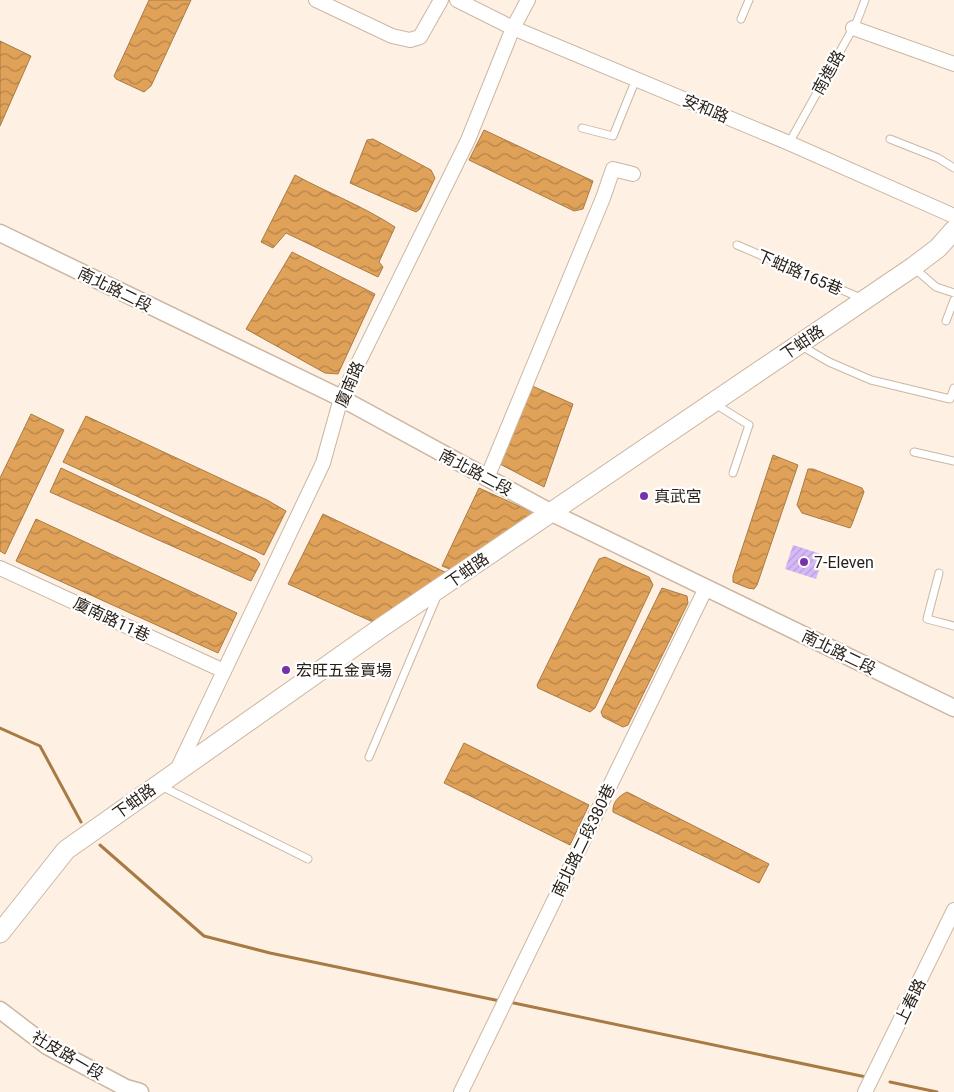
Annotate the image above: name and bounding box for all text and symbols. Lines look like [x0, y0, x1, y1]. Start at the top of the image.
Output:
street label: 南進路 [808, 47, 848, 98]
street label: 安和路 [680, 90, 732, 127]
street label: 下蚶路165巷 [754, 246, 845, 299]
street label: 南北路二段 [75, 263, 155, 316]
street label: 下蚶路 [777, 321, 827, 364]
street label: 廈南路 [331, 358, 368, 410]
street label: 南北路二段 [436, 445, 516, 500]
place label: 真武宮 [654, 487, 702, 506]
marker: 真武宮 [638, 490, 650, 502]
street label: 下蚶路 [442, 549, 492, 592]
place label: 7-Eleven [814, 553, 874, 572]
marker: 7-Eleven [798, 556, 810, 568]
street label: 廈南路11巷 [71, 594, 153, 645]
street label: 南北路二段 [799, 626, 879, 679]
place label: 宏旺五金賣場 [296, 661, 392, 680]
marker: 宏旺五金賣場 [280, 664, 292, 676]
street label: 下蚶路 [109, 780, 159, 823]
street label: 南北路二段380巷 [548, 781, 619, 900]
street label: 上春路 [891, 975, 930, 1027]
street label: 社皮路一段 [28, 1027, 107, 1084]

